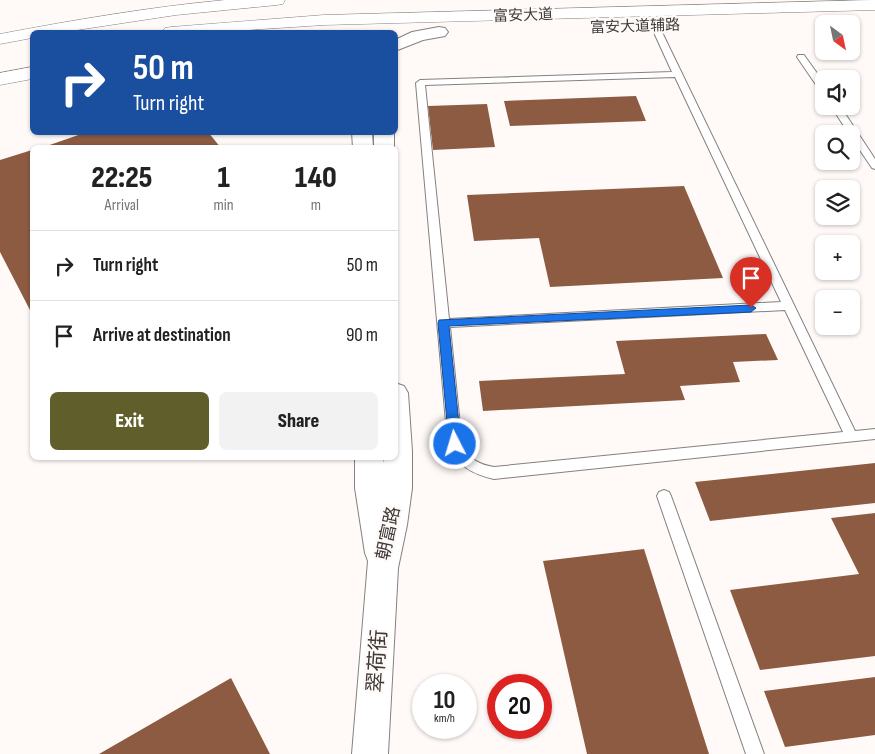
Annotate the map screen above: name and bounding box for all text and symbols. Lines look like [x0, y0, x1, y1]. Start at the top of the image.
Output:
street label: 富安大道 [493, 5, 553, 26]
street label: 富安大道辅路 [590, 15, 680, 38]
north arrow [815, 15, 860, 60]
map controls [815, 15, 860, 335]
text: 50 m [133, 47, 194, 90]
icon: right [50, 50, 115, 115]
button: sound [815, 70, 860, 115]
text: Turn right [133, 90, 204, 117]
button: search [815, 125, 860, 170]
text: 22:25 [91, 160, 152, 196]
text: 1 [217, 160, 230, 196]
text: 140 [295, 160, 337, 196]
button: layers [815, 180, 860, 225]
text: Arrival [105, 196, 139, 215]
text: min [214, 196, 234, 215]
text: m [311, 196, 321, 215]
button: + [815, 235, 860, 280]
icon: right [50, 252, 78, 280]
text: Turn right [93, 254, 158, 277]
text: 50 m [347, 254, 378, 277]
pin [730, 257, 772, 308]
icon: arrive [737, 264, 765, 292]
button: − [815, 290, 860, 335]
icon: arrive [50, 322, 78, 350]
text: Arrive at destination [93, 324, 231, 347]
text: 90 m [346, 324, 378, 347]
button: Exit [50, 392, 209, 450]
button: Share [219, 392, 378, 450]
position arrow [428, 417, 480, 469]
street label: 朝富路 [373, 505, 404, 562]
street label: 翠荷街 [363, 629, 392, 693]
speed limit sign: 20 [487, 674, 552, 739]
text: 10 [434, 685, 455, 716]
text: km/h [434, 711, 455, 726]

